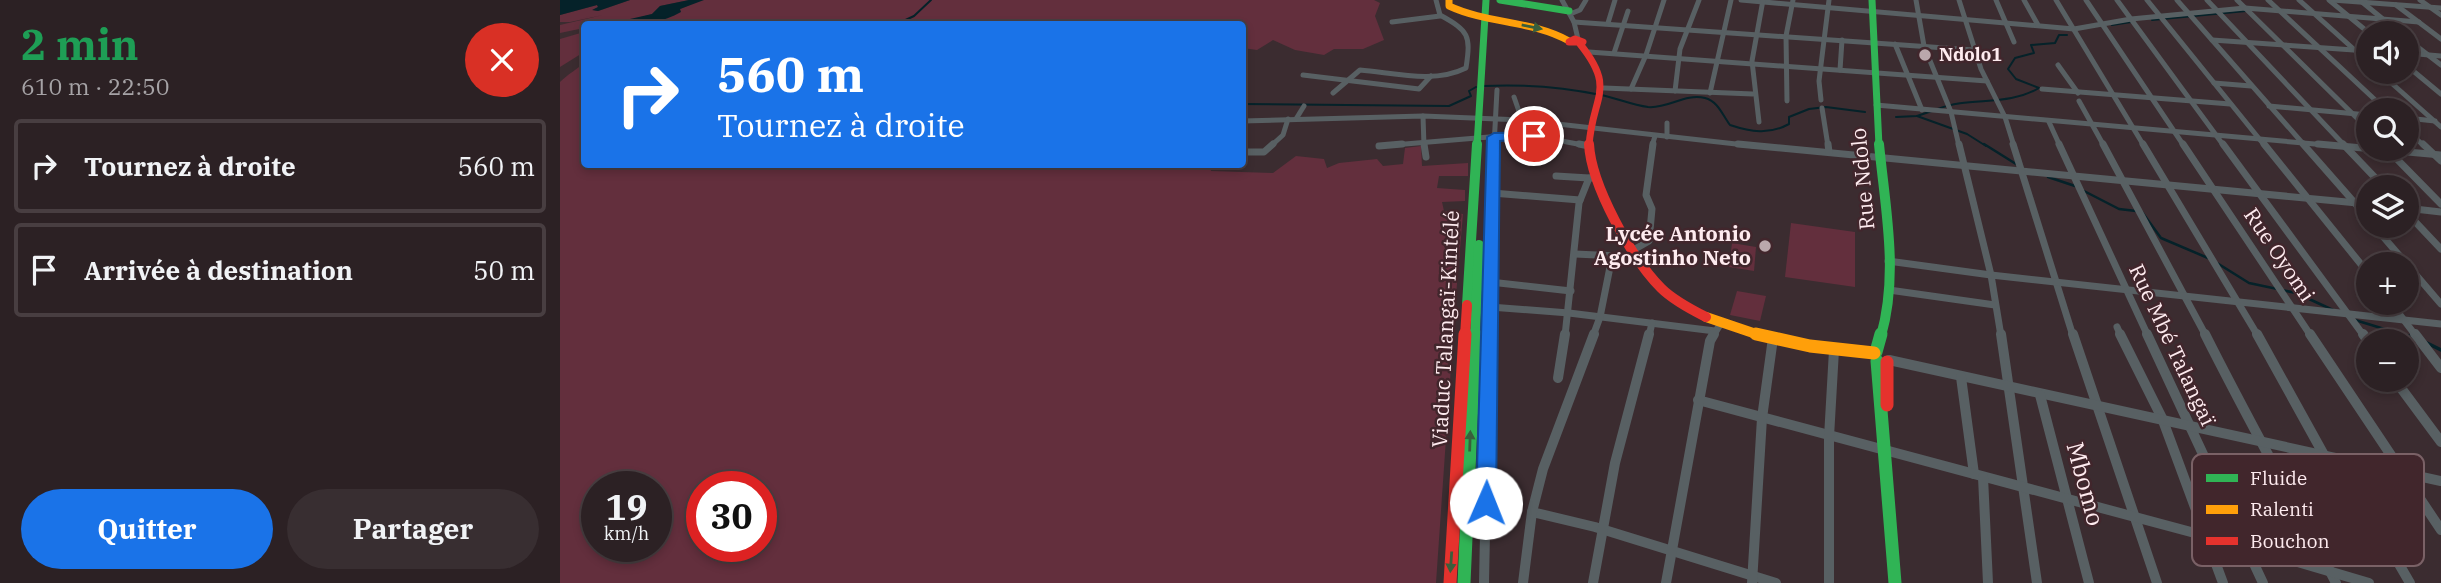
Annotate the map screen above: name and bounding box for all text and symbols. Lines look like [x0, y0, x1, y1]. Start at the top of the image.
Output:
text: 2 min [21, 17, 139, 72]
map controls [2356, 21, 2419, 392]
button: sound [2356, 21, 2419, 84]
one-way arrow [1522, 22, 1544, 33]
button: close [465, 23, 539, 97]
text: 560 m [717, 42, 864, 105]
place label: Ndolo1 [1939, 43, 2002, 66]
marker: Ndolo1 [1917, 47, 1933, 63]
icon: right [602, 49, 693, 140]
text: 610 m · 22:50 [21, 71, 170, 101]
button: search [2356, 98, 2419, 161]
text: Tournez à droite [717, 104, 965, 146]
pin [1504, 106, 1564, 166]
icon: arrive [1515, 117, 1553, 155]
street label: Rue Ndolo [1844, 127, 1880, 231]
icon: right [25, 147, 63, 185]
text: Tournez à droite [84, 149, 296, 183]
text: 560 m [457, 149, 535, 183]
button: layers [2356, 175, 2419, 238]
street label: Rue Oyomi [2238, 202, 2322, 307]
street label: Viaduc Talangaï-Kintélé [1425, 210, 1465, 448]
place label: Lycée Antonio Agostinho Neto [1594, 219, 1751, 271]
marker: Lycée Antonio Agostinho Neto [1757, 238, 1773, 254]
icon: arrive [25, 251, 63, 289]
button: + [2356, 252, 2419, 315]
text: Arrivée à destination [84, 253, 353, 287]
text: 50 m [473, 253, 535, 287]
street label: Rue Mbé Talangaï [2123, 259, 2223, 430]
button: − [2356, 329, 2419, 392]
one-way arrow [1464, 430, 1475, 452]
street label: Mbomo [2059, 438, 2112, 529]
legend [2192, 454, 2424, 566]
position arrow [1449, 466, 1523, 540]
text: Fluide [2250, 466, 2307, 490]
speed limit sign: 30 [686, 471, 777, 562]
text: 19 [605, 484, 648, 530]
button: Quitter [21, 489, 273, 569]
button: Partager [287, 489, 539, 569]
text: Ralenti [2250, 497, 2314, 521]
text: km/h [604, 522, 649, 545]
text: Bouchon [2250, 529, 2330, 553]
one-way arrow [1445, 551, 1456, 573]

